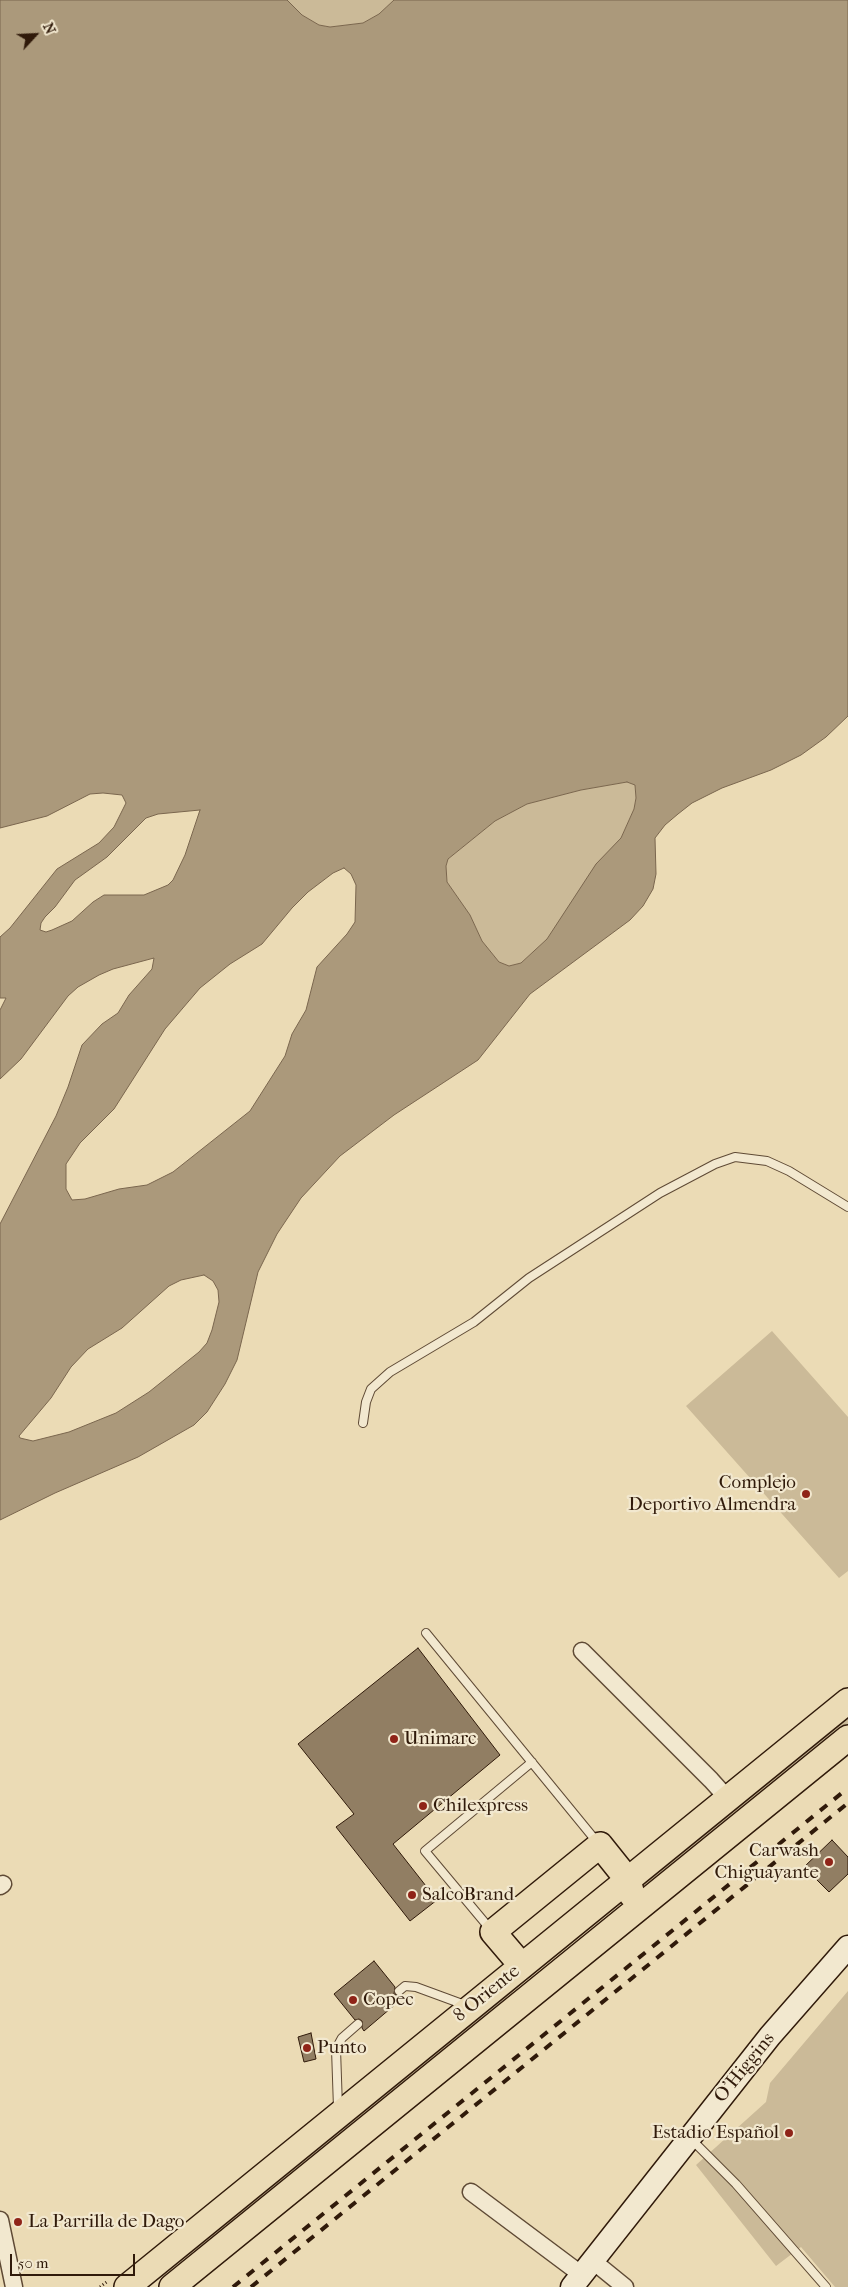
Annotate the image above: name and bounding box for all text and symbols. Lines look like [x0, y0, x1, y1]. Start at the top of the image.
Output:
north arrow [10, 10, 60, 60]
text: N [39, 20, 59, 37]
place label: Complejo Deportivo Almendra [628, 1472, 796, 1516]
marker: Complejo Deportivo Almendra [800, 1488, 812, 1500]
place label: Unimarc [404, 1728, 476, 1750]
marker: Unimarc [388, 1733, 400, 1745]
place label: Chilexpress [433, 1795, 528, 1817]
marker: Chilexpress [417, 1800, 429, 1812]
place label: Carwash Chiguayante [715, 1840, 819, 1884]
marker: Carwash Chiguayante [823, 1856, 835, 1868]
place label: SalcoBrand [422, 1884, 514, 1906]
marker: SalcoBrand [406, 1889, 418, 1901]
street label: 8 Oriente [449, 1960, 525, 2028]
place label: Copec [363, 1989, 414, 2011]
marker: Copec [347, 1994, 359, 2006]
street label: O'Higgins [710, 2028, 780, 2108]
place label: Punto [317, 2037, 367, 2059]
marker: Punto [301, 2042, 313, 2054]
place label: Estadio Español [652, 2122, 779, 2144]
marker: Estadio Español [783, 2127, 795, 2139]
place label: La Parrilla de Dago [28, 2211, 184, 2233]
marker: La Parrilla de Dago [12, 2216, 24, 2228]
scale bar [12, 2244, 138, 2276]
text: 50 m [18, 2254, 48, 2272]

